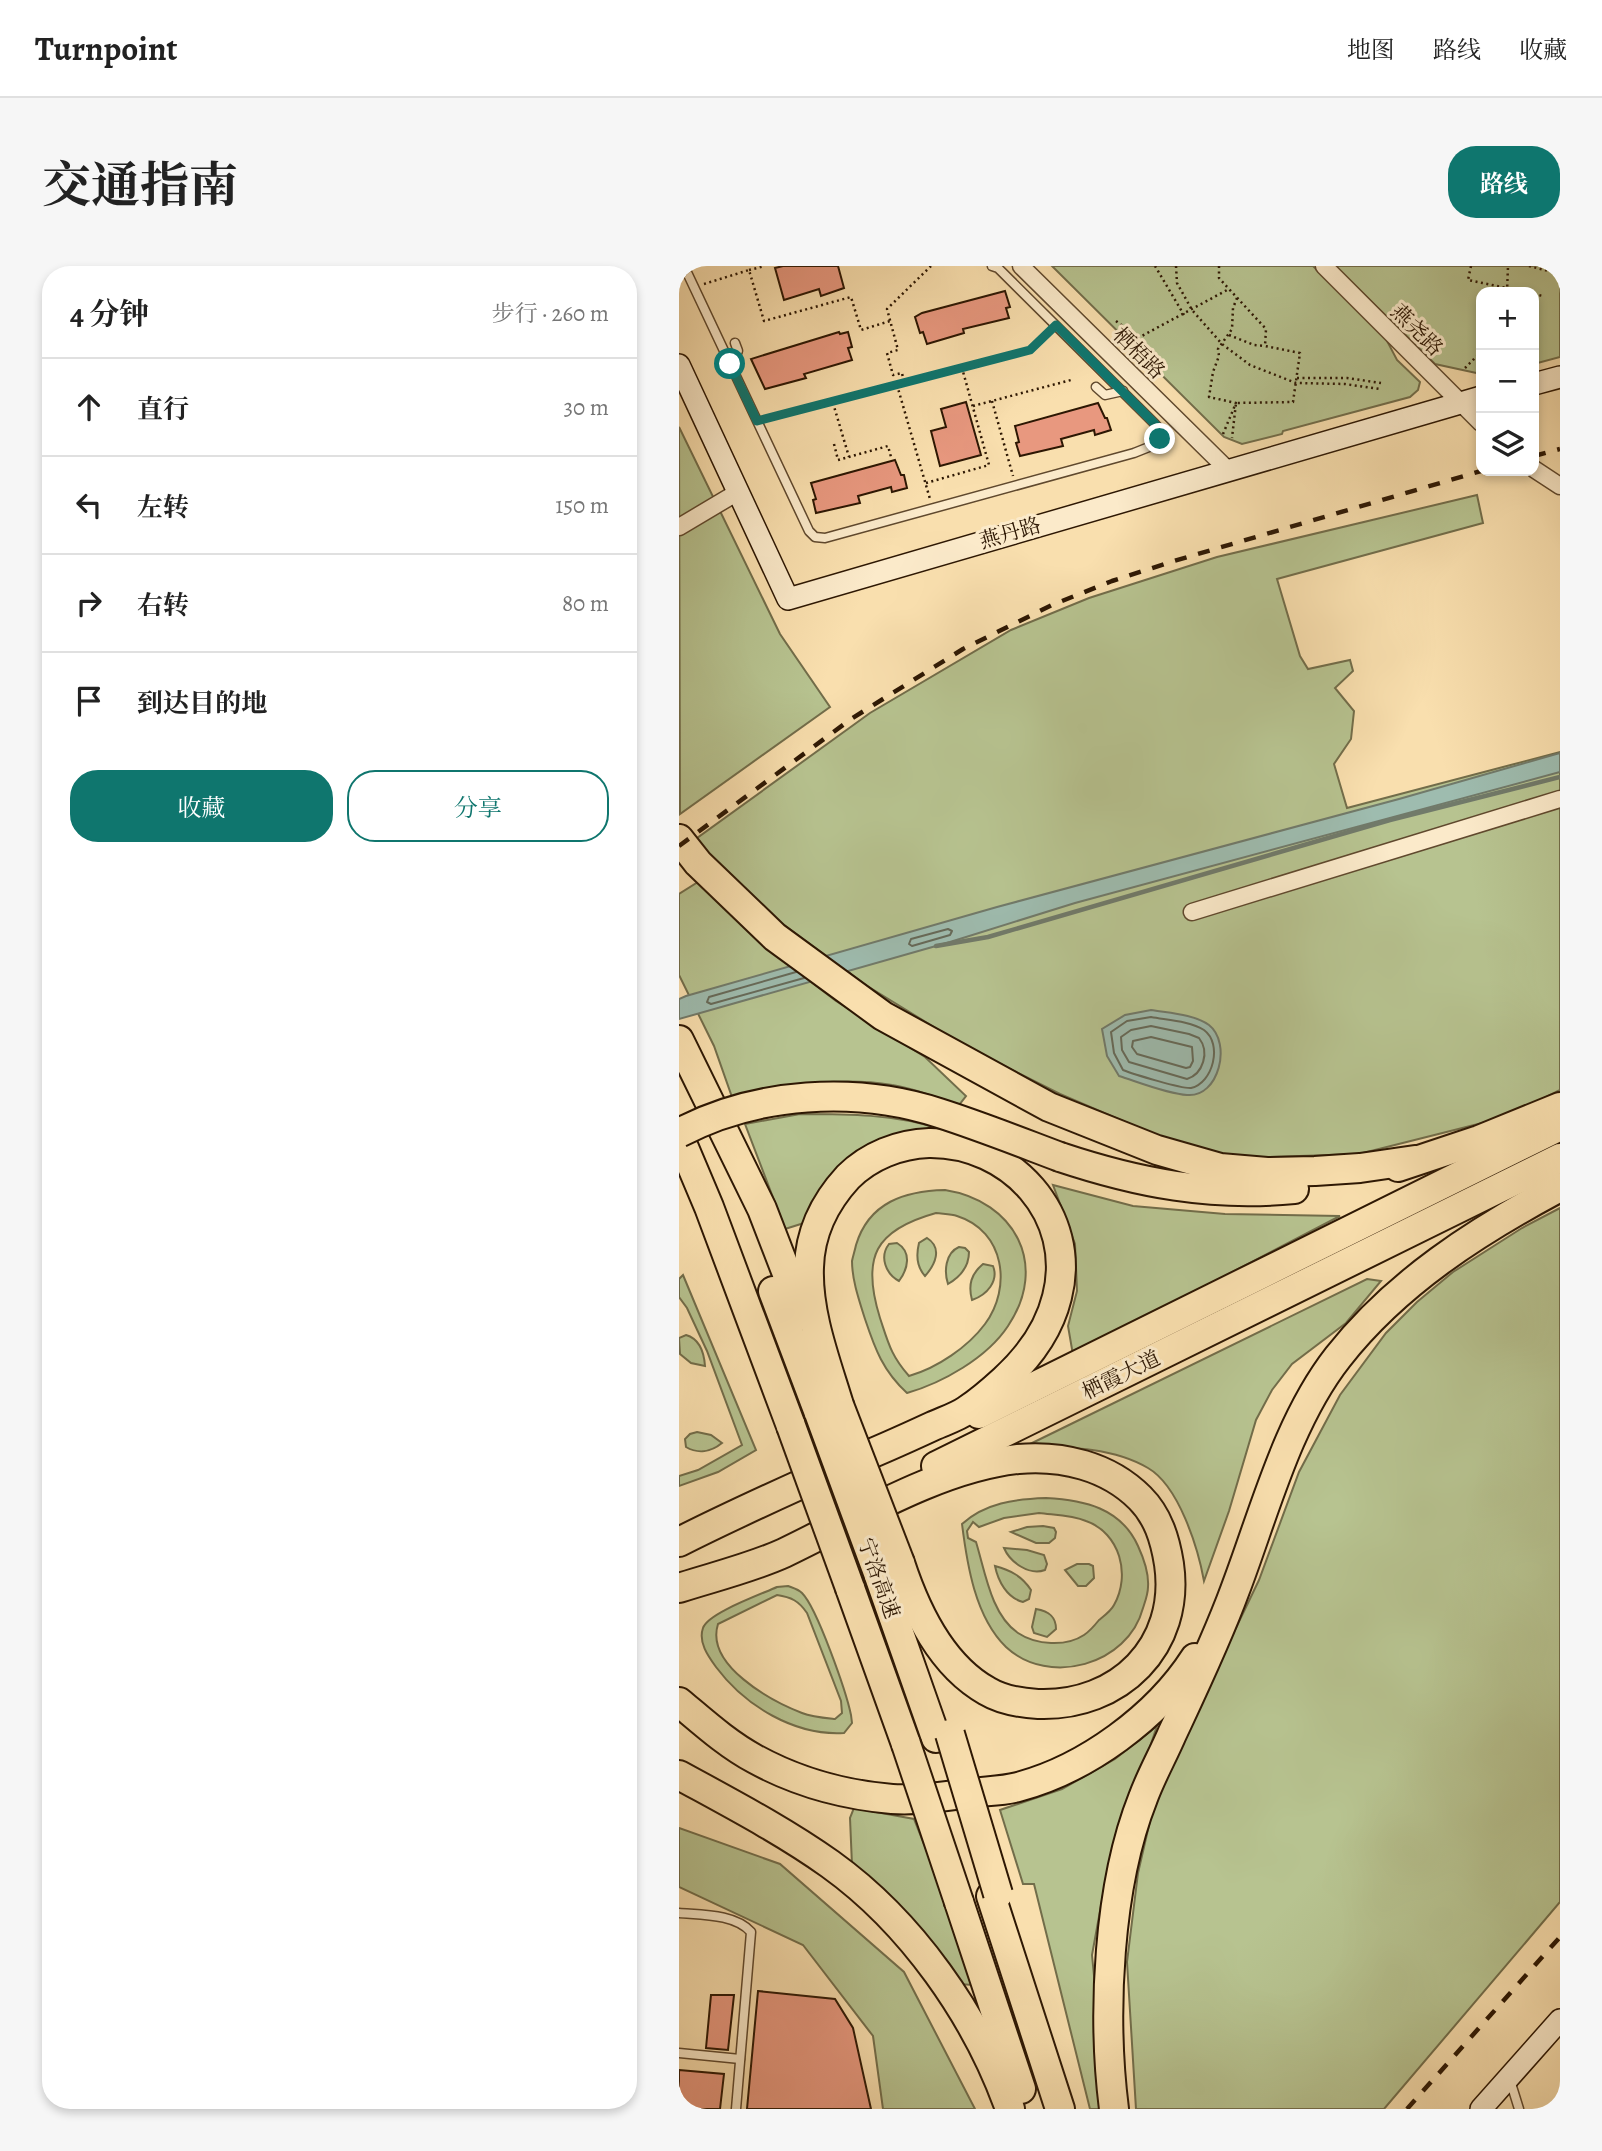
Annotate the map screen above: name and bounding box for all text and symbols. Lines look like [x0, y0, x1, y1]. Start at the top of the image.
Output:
text: Turnpoint [35, 26, 177, 71]
text: 地图 [1347, 34, 1395, 66]
text: 路线 [1433, 34, 1481, 66]
text: 收藏 [1519, 34, 1567, 66]
button: 路线 [1448, 146, 1560, 218]
text: 交通指南 [42, 152, 238, 219]
map controls [1476, 287, 1539, 476]
button: + [1476, 287, 1539, 350]
text: 4 分钟 [70, 294, 149, 334]
text: 步行 · 260 m [492, 298, 609, 329]
street label: 燕尧路 [1385, 298, 1449, 362]
street label: 栖梧路 [1107, 321, 1171, 385]
route start [714, 348, 745, 379]
button: − [1476, 350, 1539, 413]
icon: ahead [70, 388, 108, 426]
text: 直行 [137, 392, 189, 427]
text: 30 m [563, 392, 609, 423]
button: layers [1476, 413, 1539, 476]
route end [1144, 423, 1175, 454]
icon: left [70, 486, 108, 524]
text: 左转 [137, 490, 189, 525]
text: 150 m [555, 490, 609, 521]
street label: 燕丹路 [976, 511, 1044, 555]
icon: right [70, 584, 108, 622]
text: 右转 [137, 588, 189, 623]
text: 80 m [562, 588, 609, 619]
icon: arrive [70, 682, 108, 720]
text: 到达目的地 [137, 686, 267, 721]
button: 收藏 [70, 770, 333, 842]
button: 分享 [347, 770, 609, 842]
street label: 栖霞大道 [1077, 1344, 1165, 1406]
street label: 宁洛高速 [851, 1534, 907, 1622]

